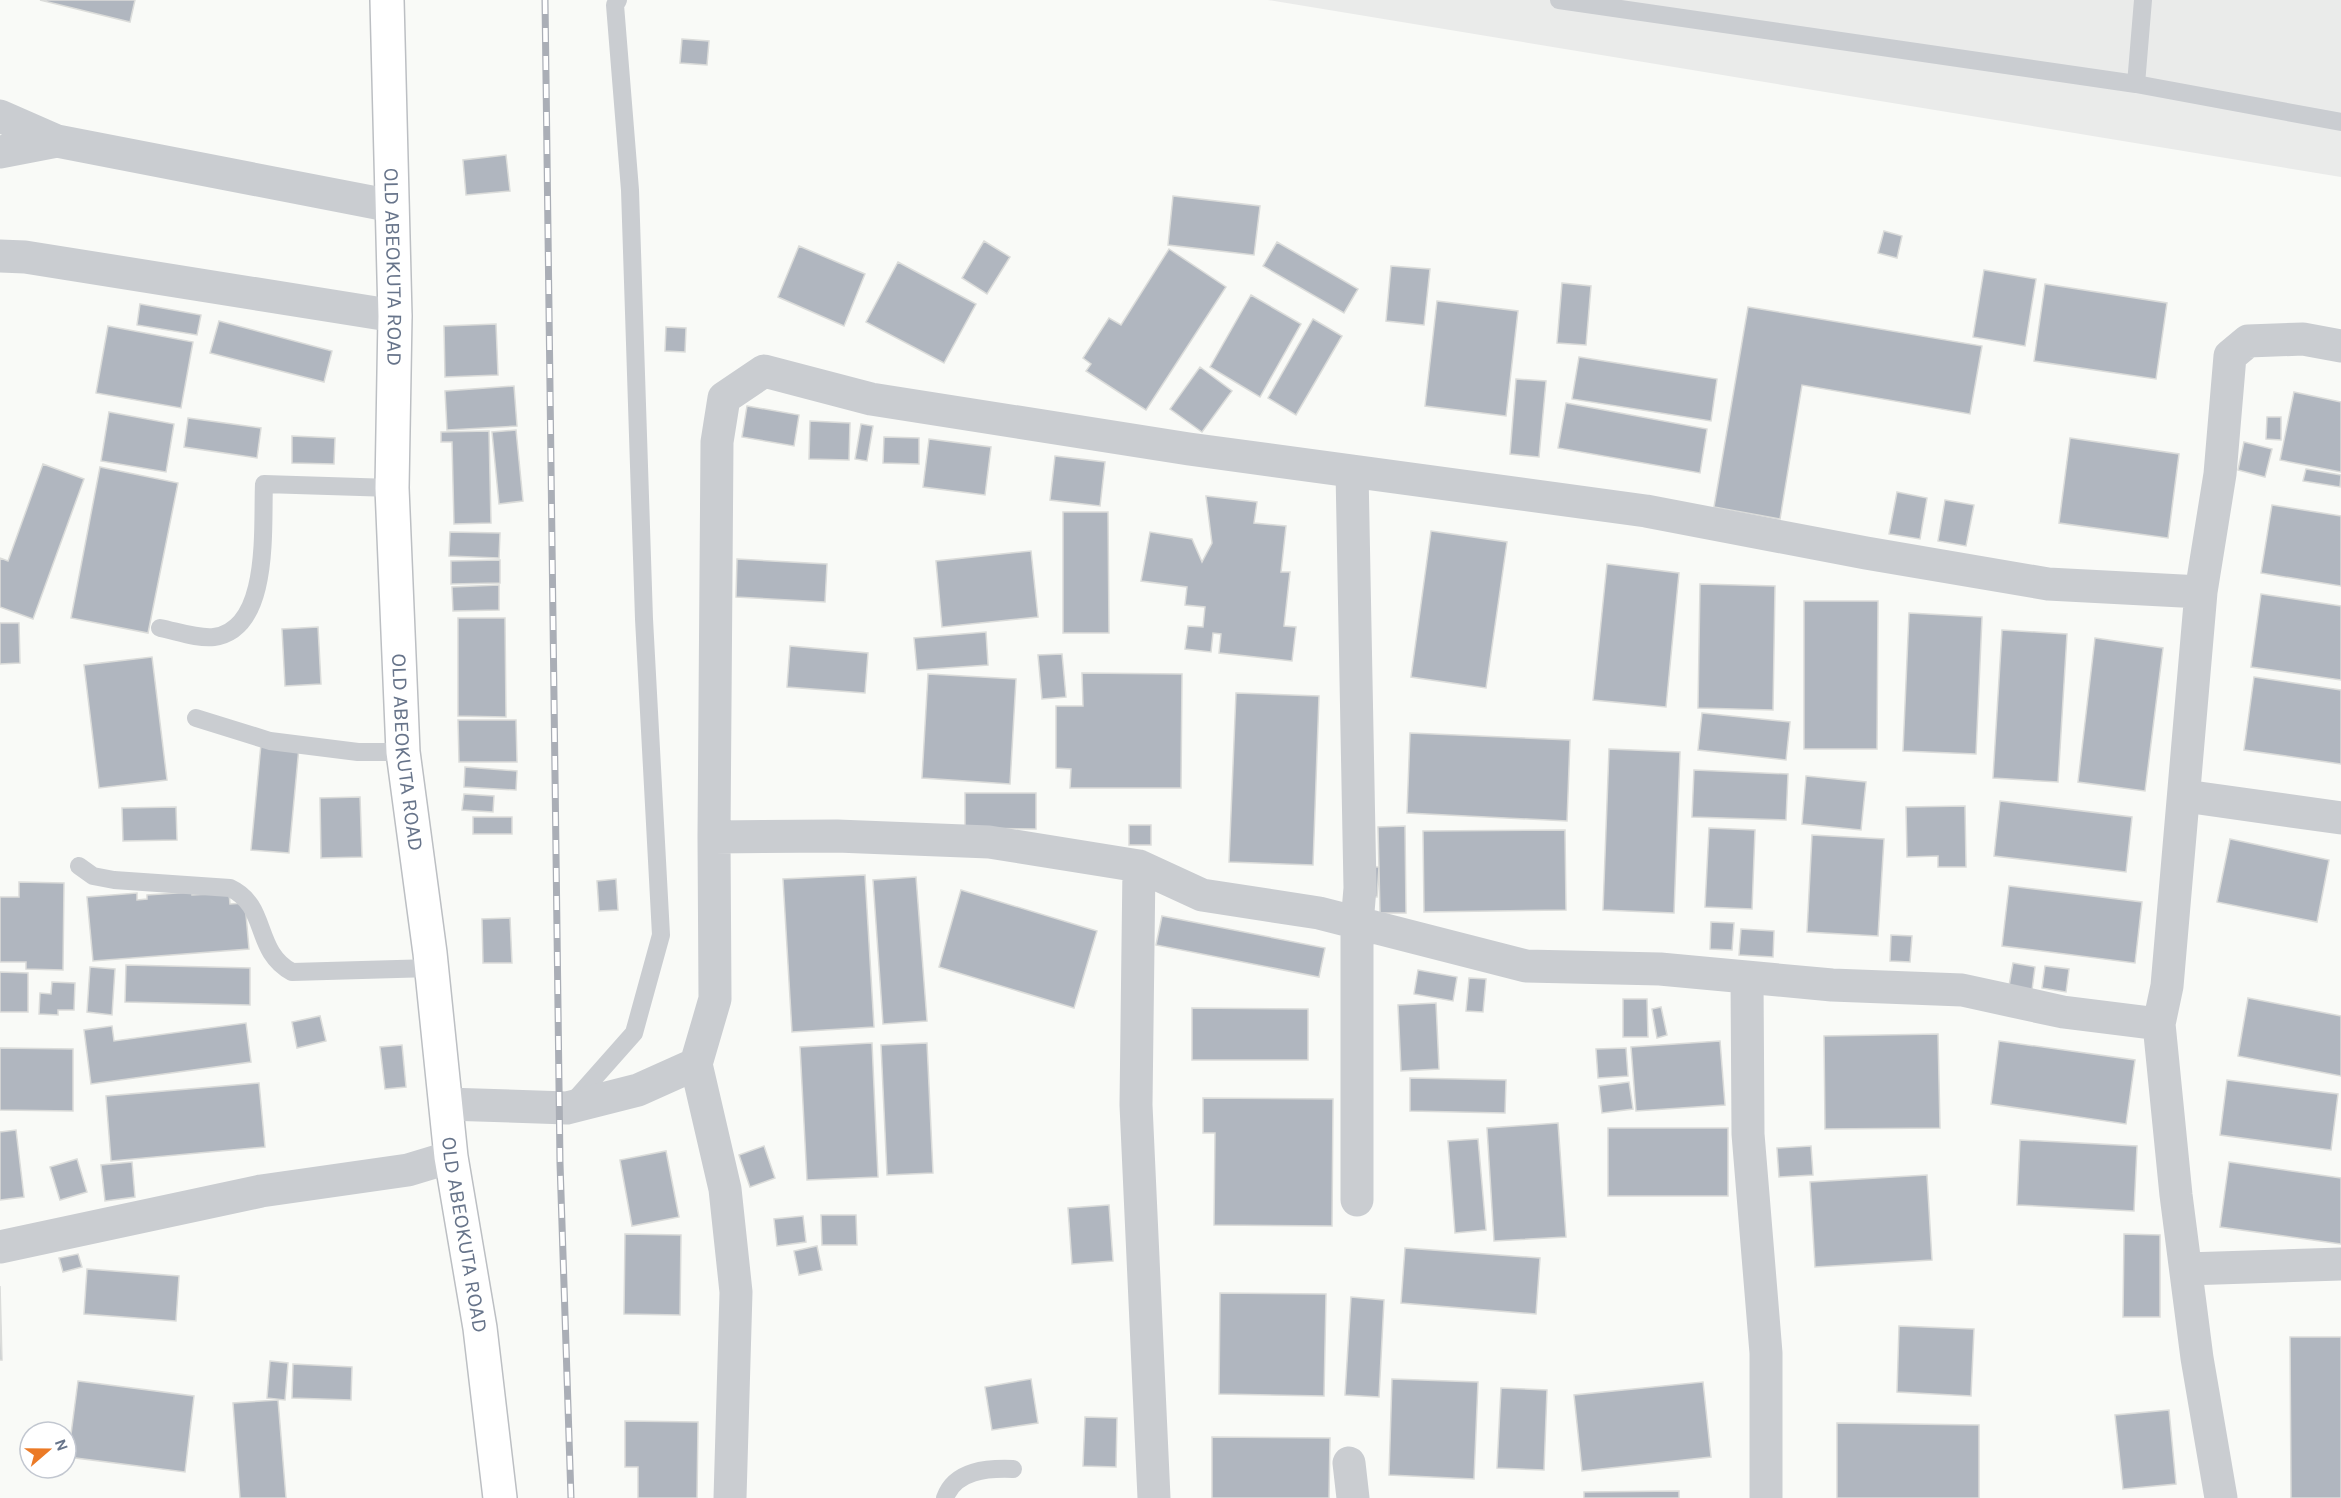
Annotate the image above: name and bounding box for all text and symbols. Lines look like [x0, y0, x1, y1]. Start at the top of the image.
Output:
street label: OLD ABEOKUTA ROAD [379, 167, 407, 366]
street label: OLD ABEOKUTA ROAD [387, 653, 428, 853]
street label: OLD ABEOKUTA ROAD [437, 1135, 493, 1334]
north arrow [18, 1420, 78, 1480]
text: N [51, 1436, 73, 1454]

